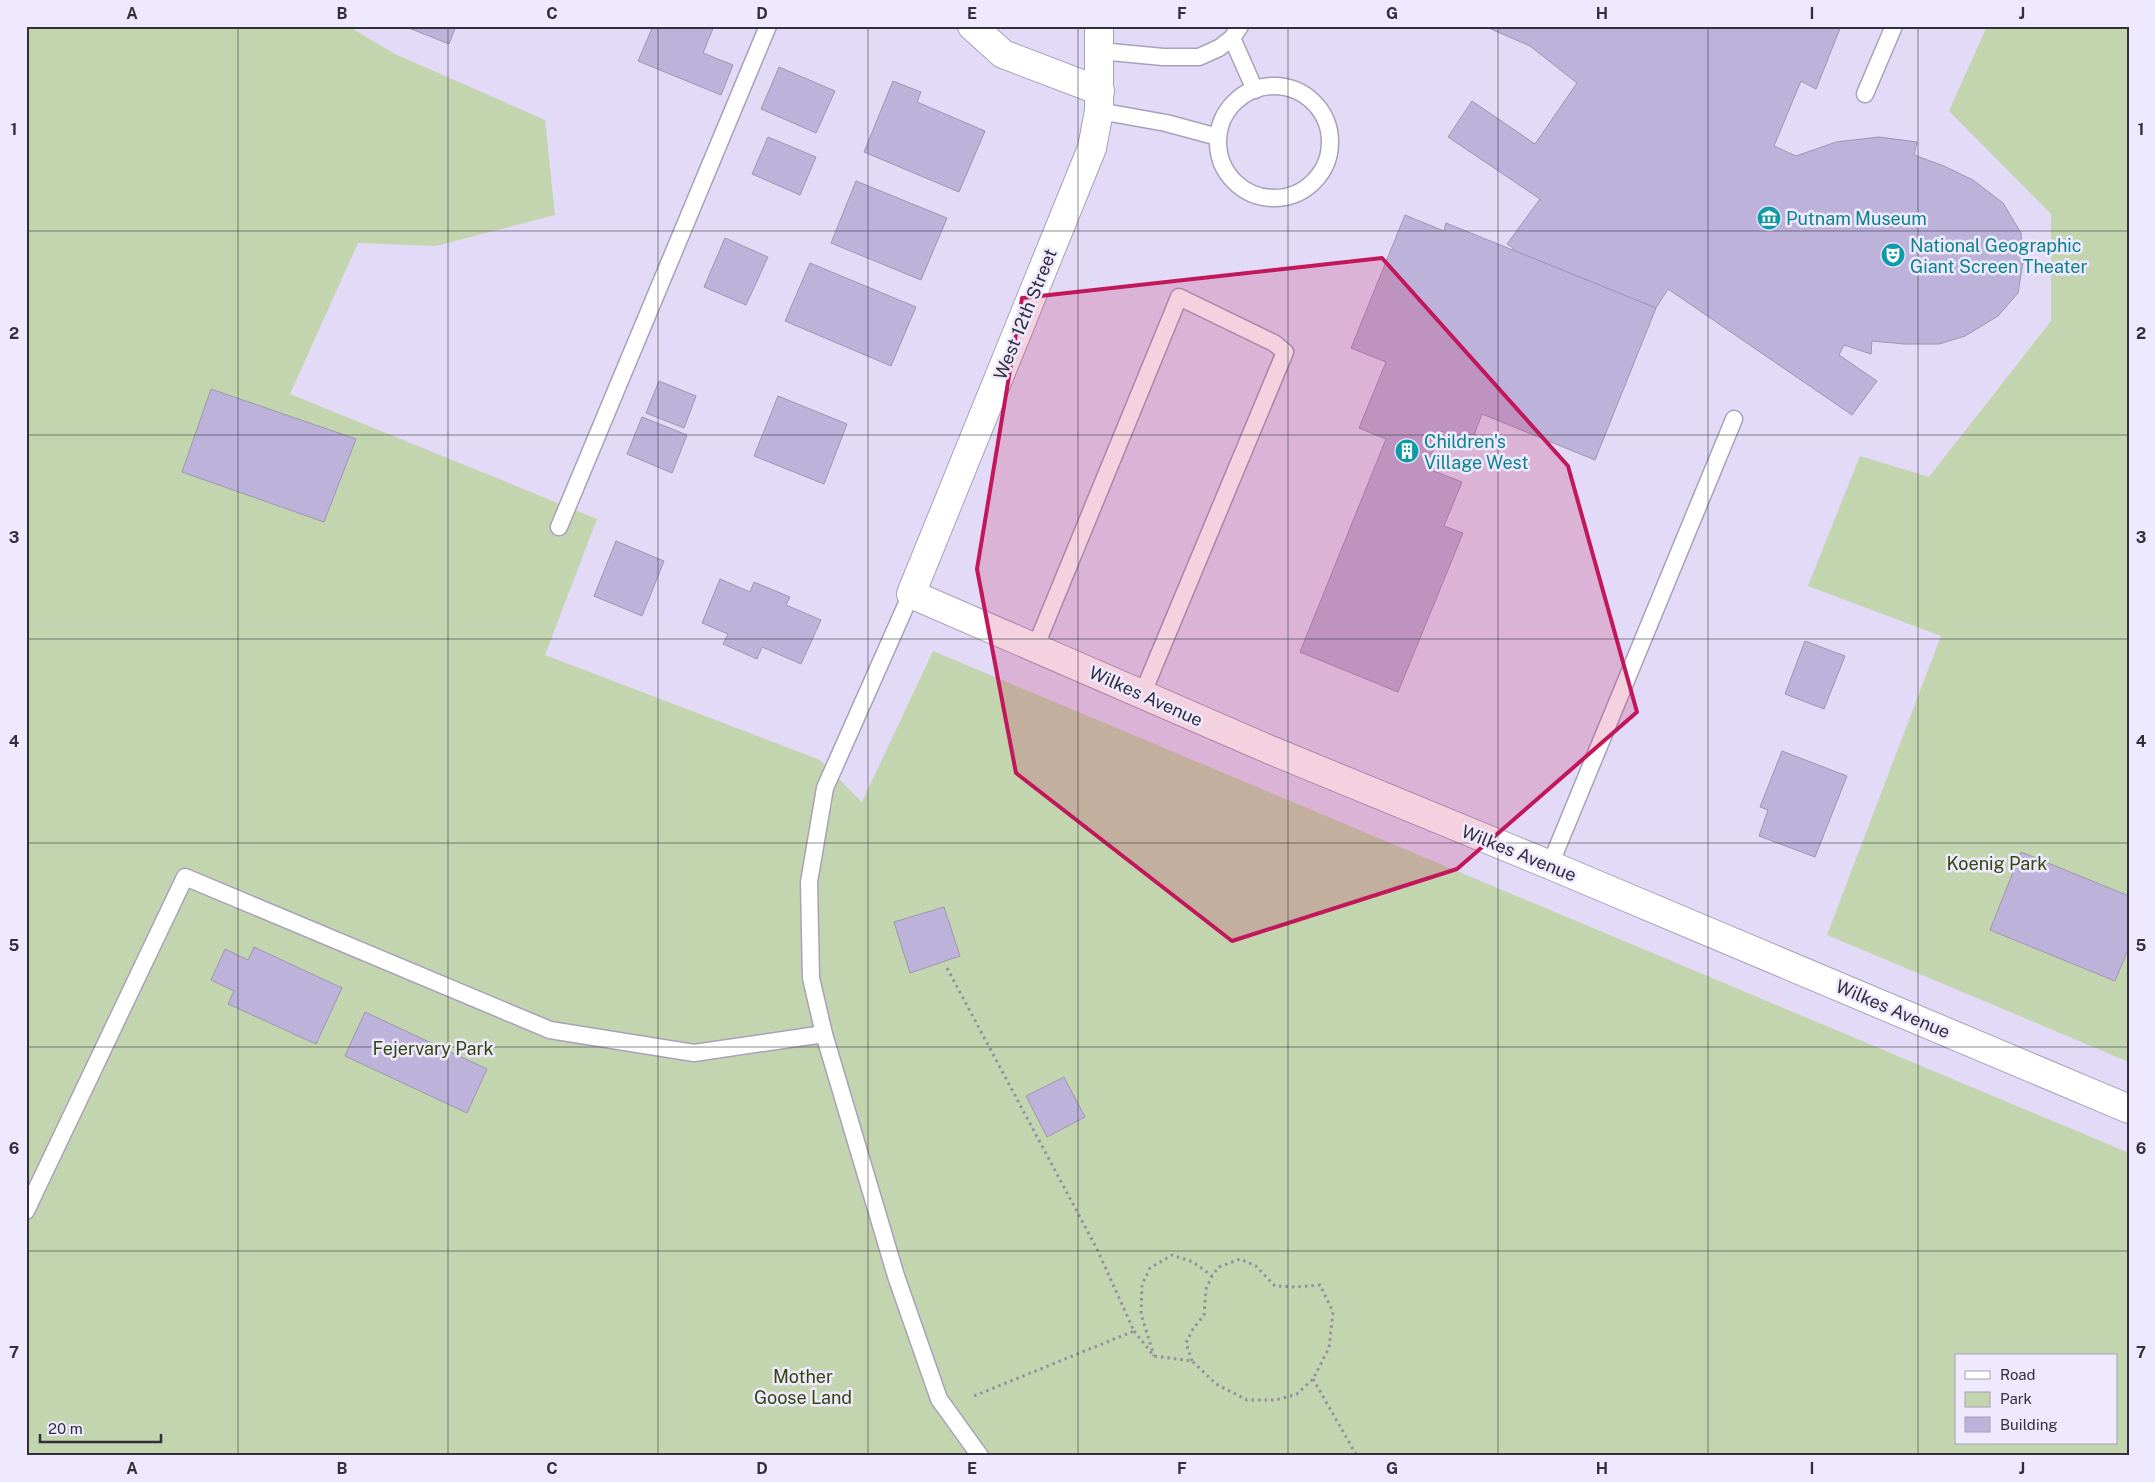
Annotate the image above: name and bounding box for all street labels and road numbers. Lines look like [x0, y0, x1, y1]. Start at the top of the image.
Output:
street label: West 12th Street [989, 246, 1061, 382]
street label: Wilkes Avenue [1086, 662, 1206, 730]
street label: Wilkes Avenue [1458, 820, 1580, 886]
street label: Wilkes Avenue [1833, 975, 1953, 1043]

